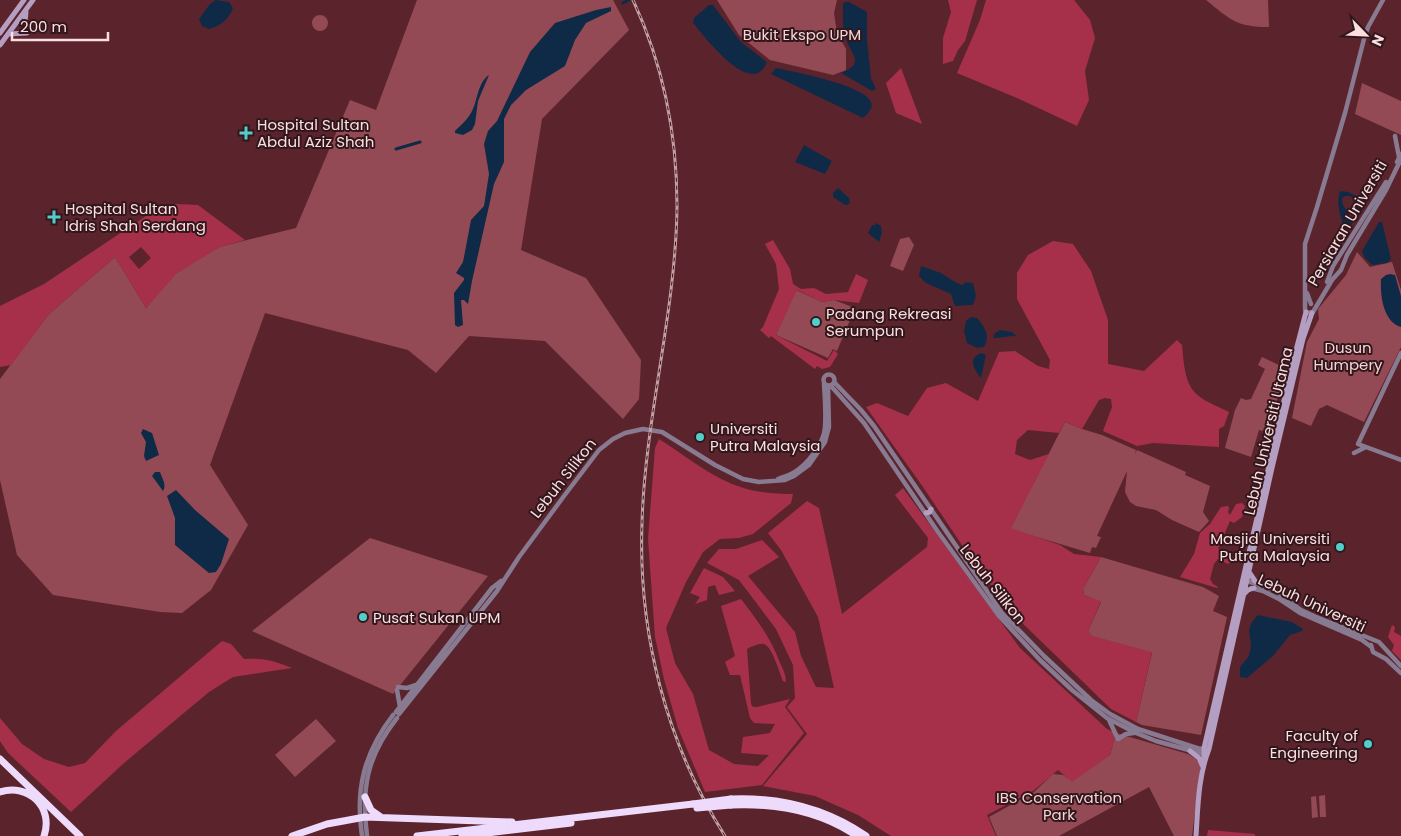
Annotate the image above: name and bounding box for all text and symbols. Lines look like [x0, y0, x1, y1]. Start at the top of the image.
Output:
scale bar [12, 10, 109, 42]
north arrow [1341, 10, 1391, 60]
text: 200 m [20, 16, 67, 37]
park label: Bukit Ekspo UPM [743, 24, 861, 45]
text: N [1367, 31, 1389, 49]
place label: Hospital Sultan Abdul Aziz Shah [257, 114, 374, 152]
marker: Hospital Sultan Abdul Aziz Shah [239, 126, 253, 140]
street label: Persiaran Universiti [1302, 156, 1392, 290]
place label: Hospital Sultan Idris Shah Serdang [65, 198, 206, 236]
marker: Hospital Sultan Idris Shah Serdang [47, 210, 61, 224]
place label: Padang Rekreasi Serumpun [826, 303, 952, 341]
marker: Padang Rekreasi Serumpun [810, 316, 822, 328]
park label: Dusun Humpery [1314, 337, 1383, 375]
street label: Lebuh Universiti Utama [1238, 345, 1298, 517]
place label: Universiti Putra Malaysia [710, 418, 820, 456]
marker: Universiti Putra Malaysia [694, 431, 706, 443]
street label: Lebuh Silikon [525, 434, 601, 522]
place label: Masjid Universiti Putra Malaysia [1210, 528, 1330, 566]
street label: Lebuh Silikon [955, 540, 1031, 628]
marker: Masjid Universiti Putra Malaysia [1334, 541, 1346, 553]
street label: Lebuh Universiti [1255, 569, 1369, 637]
place label: Pusat Sukan UPM [373, 607, 500, 628]
marker: Pusat Sukan UPM [357, 611, 369, 623]
place label: Faculty of Engineering [1270, 725, 1358, 763]
marker: Faculty of Engineering [1362, 738, 1374, 750]
park label: IBS Conservation Park [996, 787, 1122, 825]

